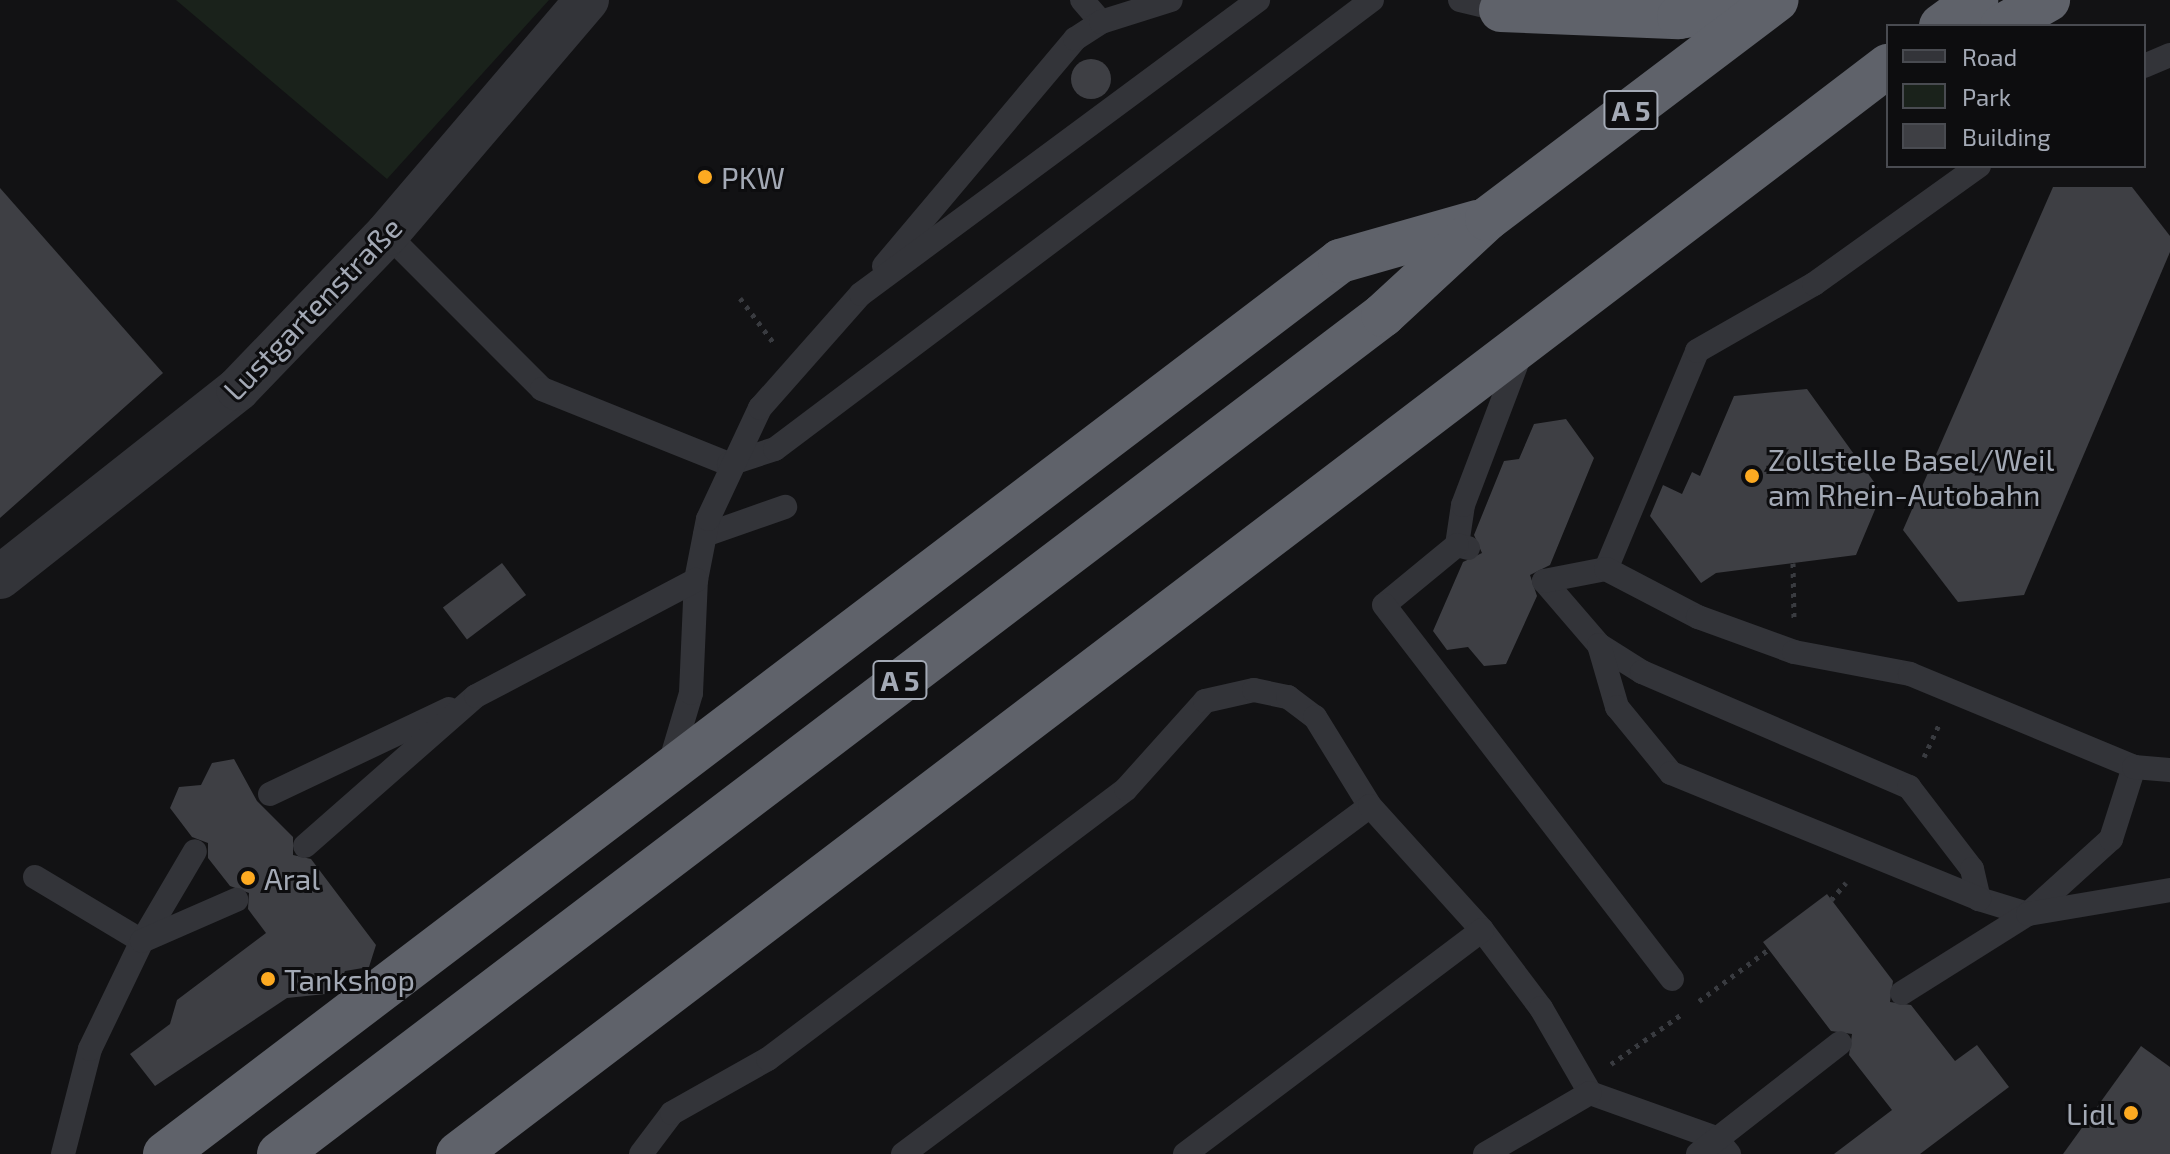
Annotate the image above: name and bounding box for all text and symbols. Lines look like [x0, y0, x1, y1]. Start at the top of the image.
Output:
legend [1886, 24, 2146, 168]
text: Road [1962, 42, 2017, 71]
text: Park [1962, 82, 2011, 111]
road number: A 5 [1603, 86, 1659, 134]
text: Building [1962, 122, 2051, 151]
place label: PKW [721, 159, 785, 195]
marker: PKW [696, 168, 714, 186]
street label: Lustgartenstraße [215, 209, 409, 407]
place label: Zollstelle Basel/Weil am Rhein-Autobahn [1768, 441, 2054, 512]
marker: Zollstelle Basel/Weil am Rhein-Autobahn [1743, 467, 1761, 485]
road number: A 5 [872, 656, 928, 704]
place label: Aral [264, 860, 320, 896]
marker: Aral [239, 869, 257, 887]
place label: Tankshop [284, 961, 415, 997]
marker: Tankshop [259, 970, 277, 988]
place label: Lidl [2066, 1095, 2115, 1131]
marker: Lidl [2122, 1104, 2140, 1122]

